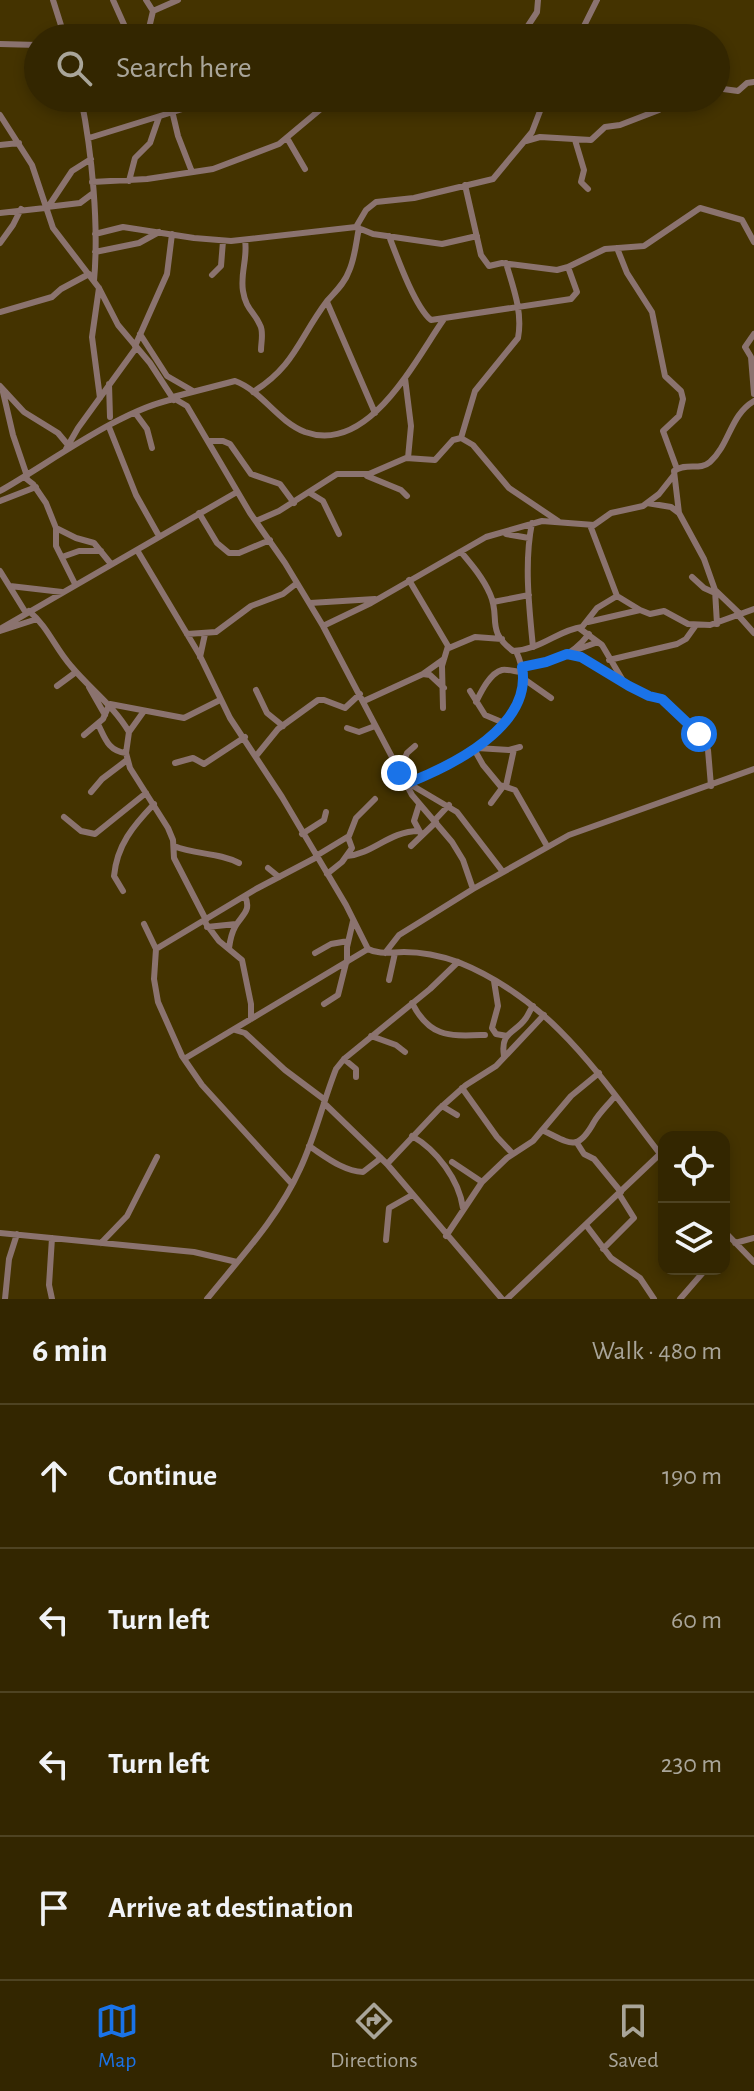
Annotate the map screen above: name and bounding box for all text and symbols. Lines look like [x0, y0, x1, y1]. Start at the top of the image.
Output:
search box [24, 24, 730, 112]
icon: search [52, 46, 96, 90]
text: Search here [116, 53, 252, 83]
route start [681, 716, 717, 752]
route end [381, 755, 417, 791]
map controls [658, 1131, 730, 1275]
button: locate [658, 1131, 730, 1203]
button: layers [658, 1203, 730, 1275]
text: 6 min [32, 1334, 108, 1368]
text: Walk · 480 m [592, 1338, 722, 1364]
icon: ahead [32, 1454, 76, 1498]
text: Continue [108, 1461, 217, 1491]
text: 190 m [662, 1463, 722, 1489]
icon: left [32, 1598, 76, 1642]
text: Turn left [108, 1605, 209, 1635]
text: 60 m [671, 1607, 722, 1633]
icon: left [32, 1742, 76, 1786]
text: Turn left [108, 1749, 209, 1779]
text: 230 m [661, 1751, 722, 1777]
icon: arrive [32, 1886, 76, 1930]
text: Arrive at destination [108, 1893, 354, 1923]
tab: Map [95, 1999, 139, 2073]
tab: Directions [330, 1999, 418, 2073]
tab: Saved [608, 1999, 659, 2073]

